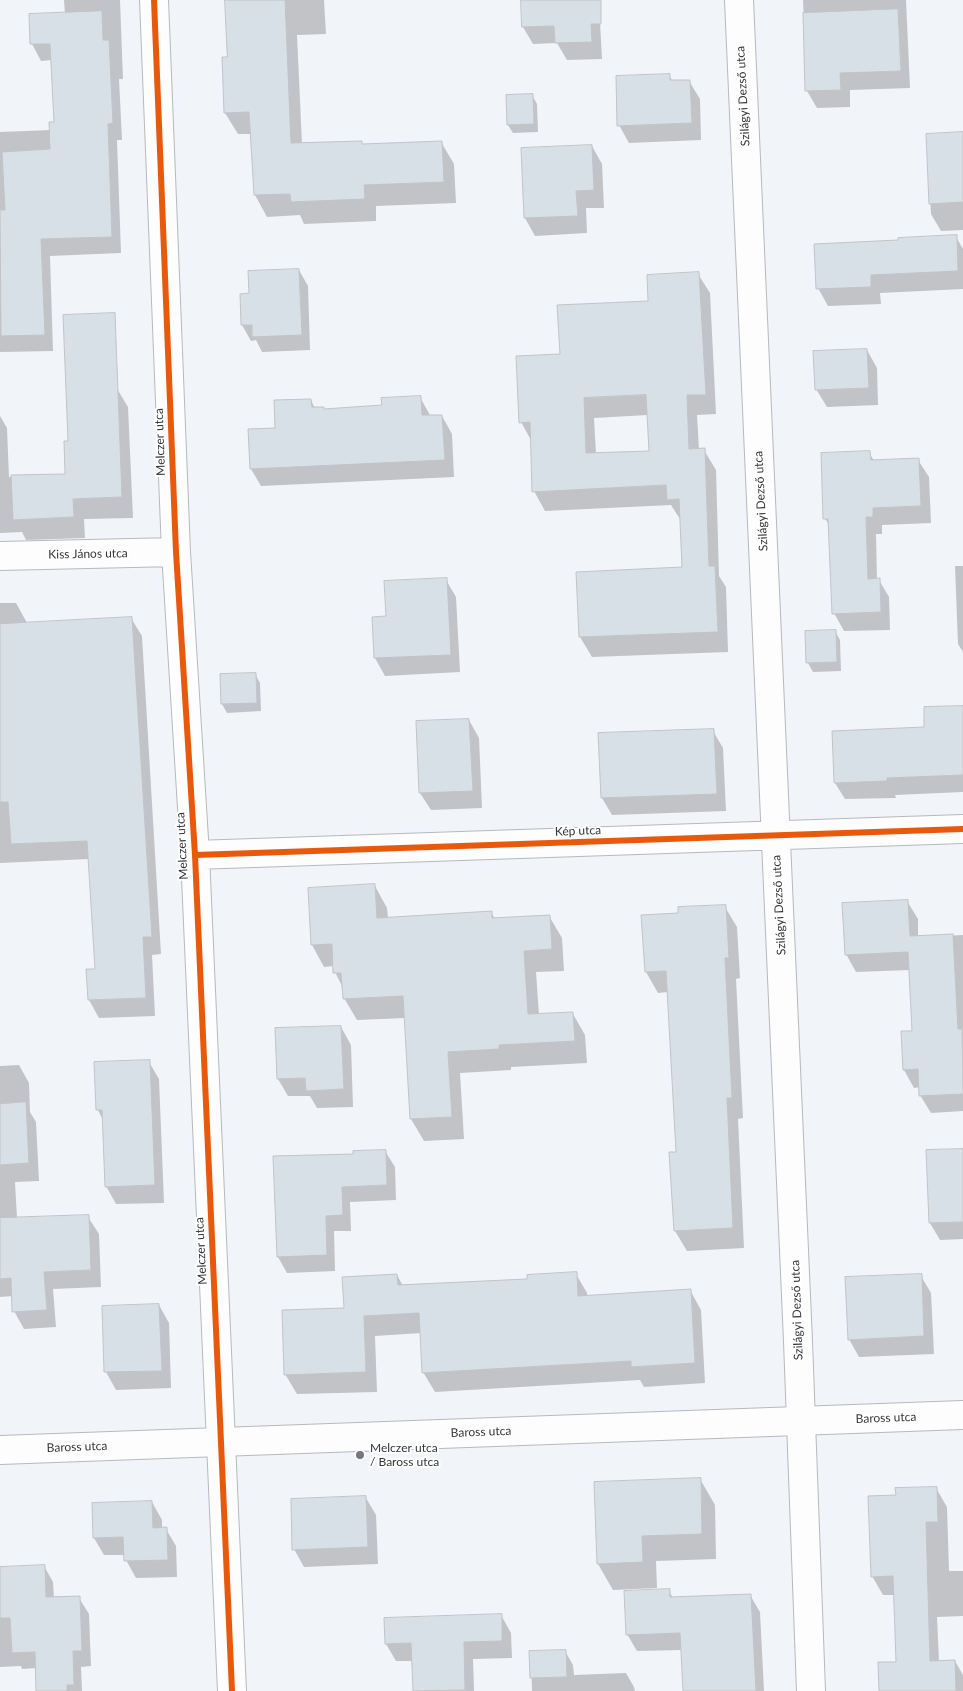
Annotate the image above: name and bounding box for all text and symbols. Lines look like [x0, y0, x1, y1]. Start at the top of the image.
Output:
street label: Szilágyi Dezső utca [733, 46, 753, 146]
street label: Melczer utca [152, 408, 168, 476]
street label: Szilágyi Dezső utca [751, 451, 771, 551]
street label: Kiss János utca [48, 546, 128, 562]
street label: Melczer utca [173, 812, 191, 880]
street label: Kép utca [555, 823, 601, 839]
street label: Szilágyi Dezső utca [769, 855, 789, 955]
street label: Melczer utca [192, 1217, 210, 1285]
street label: Szilágyi Dezső utca [788, 1260, 806, 1360]
street label: Baross utca [855, 1410, 917, 1426]
street label: Baross utca [450, 1424, 512, 1440]
street label: Baross utca [46, 1439, 108, 1455]
place label: Melczer utca / Baross utca [370, 1441, 439, 1469]
marker: Melczer utca / Baross utca [354, 1449, 366, 1461]

